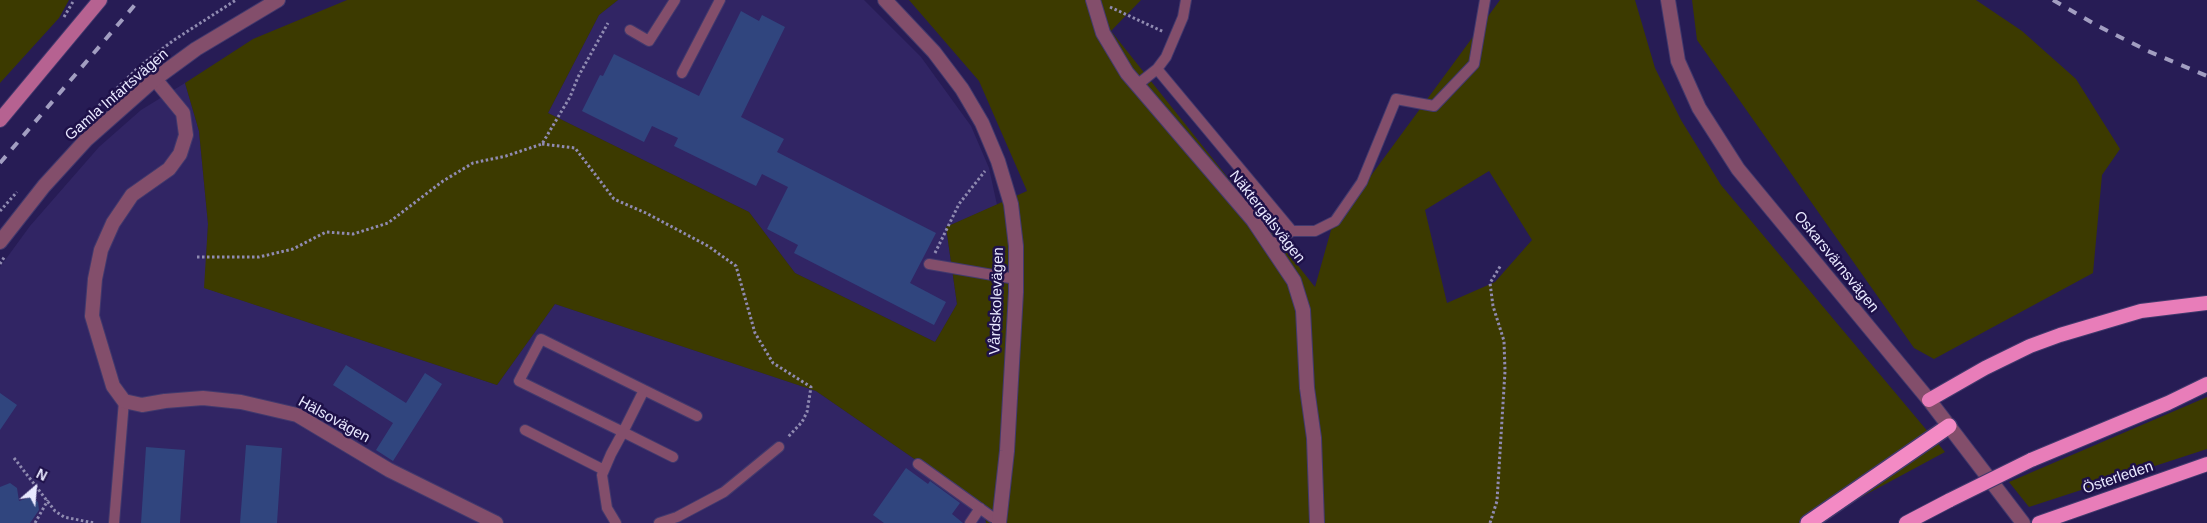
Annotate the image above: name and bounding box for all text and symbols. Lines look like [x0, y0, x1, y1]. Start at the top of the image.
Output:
street label: Gamla Infartsvägen [62, 45, 172, 145]
street label: Näktergalsvägen [1225, 167, 1309, 267]
street label: Oskarsvärnsvägen [1790, 208, 1882, 316]
street label: Vårdskolevägen [986, 247, 1008, 355]
street label: Hälsovägen [295, 393, 373, 447]
street label: Österleden [2080, 458, 2156, 498]
north arrow [10, 463, 60, 513]
text: N [34, 465, 50, 484]

